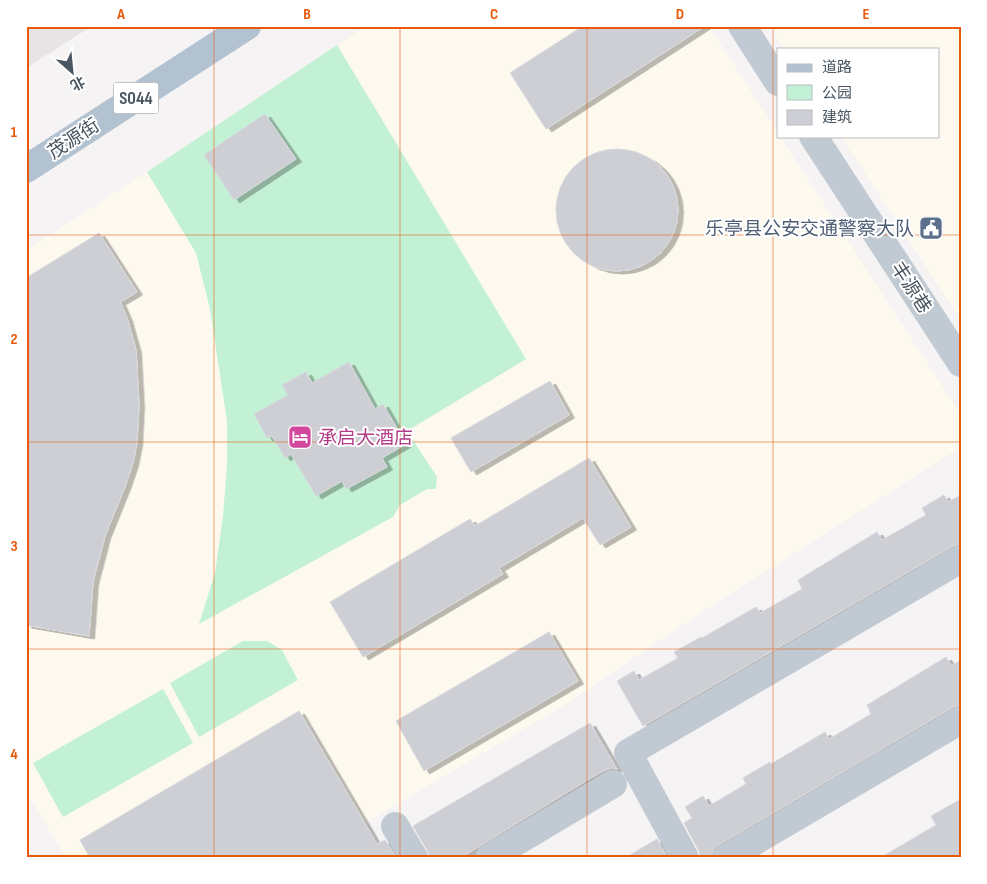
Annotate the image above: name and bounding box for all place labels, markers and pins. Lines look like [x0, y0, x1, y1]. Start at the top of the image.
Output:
public building icon: 乐亭县公安交通警察大队 [918, 215, 944, 241]
place label: 乐亭县公安交通警察大队 [705, 218, 914, 241]
hotel icon: 承启大酒店 [287, 424, 313, 450]
place label: 承启大酒店 [318, 427, 413, 450]

